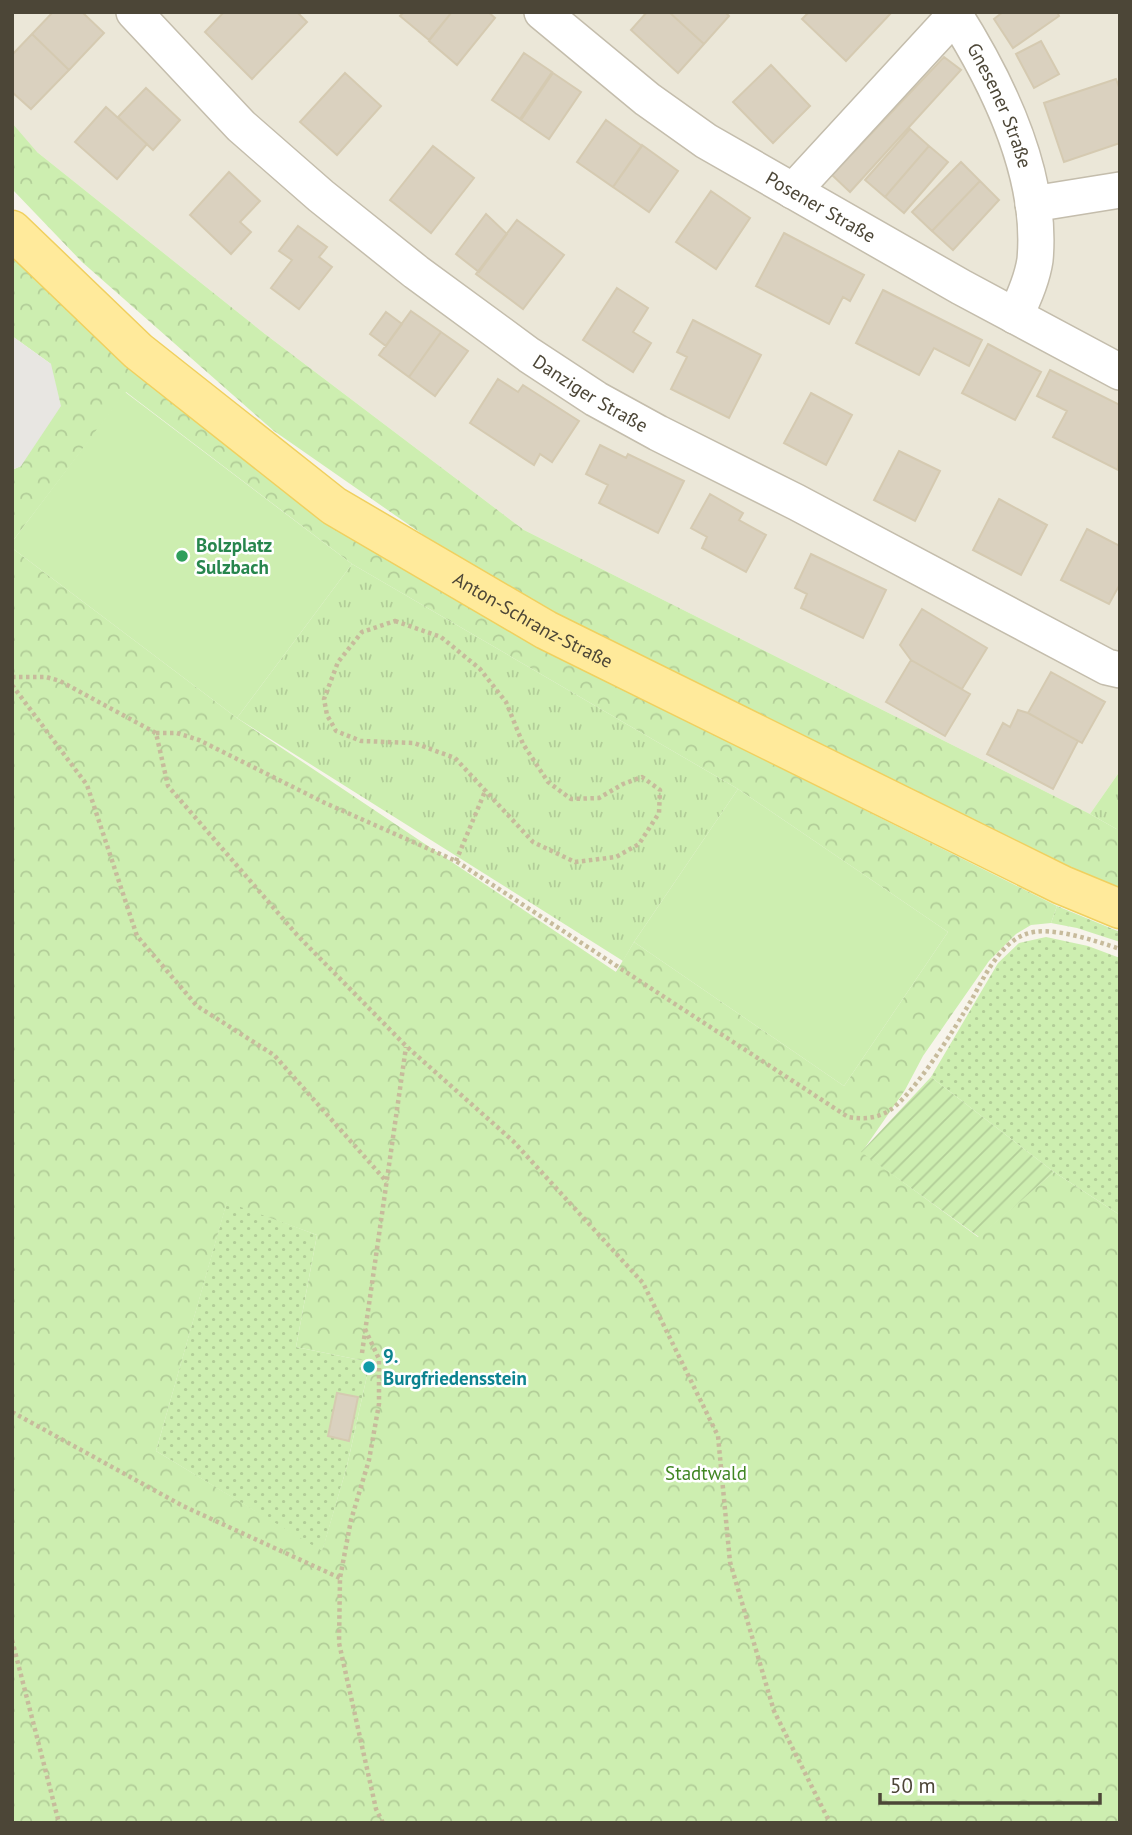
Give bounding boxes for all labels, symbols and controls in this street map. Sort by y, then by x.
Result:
street label: Gnesener Straße [962,38,1037,171]
street label: Posener Straße [762,166,880,248]
street label: Danziger Straße [528,349,652,437]
place label: Bolzplatz Sulzbach [196,533,273,579]
marker: Bolzplatz Sulzbach [174,548,190,564]
street label: Anton-Schranz-Straße [449,566,617,673]
place label: 9. Burgfriedensstein [383,1344,527,1390]
marker: 9. Burgfriedensstein [361,1359,377,1375]
park label: Stadtwald [665,1461,747,1485]
scale bar [880,1762,1100,1806]
text: 50 m [890,1772,936,1799]

